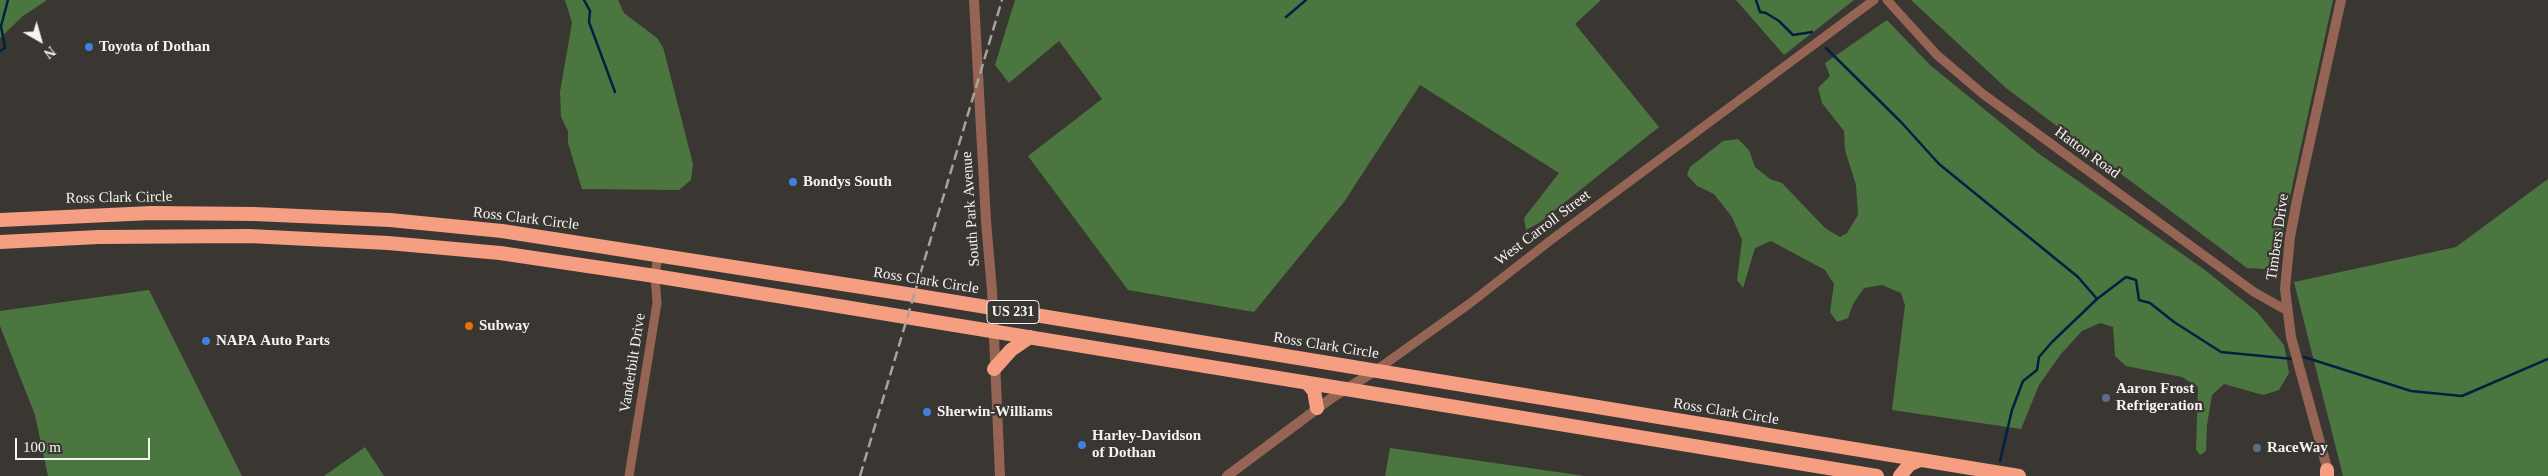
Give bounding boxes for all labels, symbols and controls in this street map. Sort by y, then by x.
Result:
north arrow [15,15,65,65]
place label: Toyota of Dothan [99,38,210,56]
marker: Toyota of Dothan [83,41,95,53]
text: N [41,43,58,61]
street label: Hatton Road [2051,123,2123,183]
street label: South Park Avenue [958,151,984,267]
place label: Bondys South [803,173,892,191]
marker: Bondys South [787,176,799,188]
street label: West Carroll Street [1492,186,1594,270]
street label: Ross Clark Circle [66,188,172,208]
street label: Timbers Drive [2263,192,2293,282]
street label: Ross Clark Circle [472,204,580,234]
street label: Ross Clark Circle [872,264,980,298]
road number: US 231 [987,300,1039,324]
street label: Vanderbilt Drive [616,312,650,414]
place label: Subway [479,317,530,335]
marker: Subway [463,320,475,332]
street label: Ross Clark Circle [1272,329,1380,363]
place label: NAPA Auto Parts [216,332,330,350]
marker: NAPA Auto Parts [200,335,212,347]
place label: Aaron Frost Refrigeration [2116,380,2203,415]
marker: Aaron Frost Refrigeration [2100,392,2112,404]
street label: Ross Clark Circle [1672,395,1780,429]
place label: Sherwin-Williams [937,403,1053,421]
marker: Sherwin-Williams [921,406,933,418]
place label: Harley-Davidson of Dothan [1092,427,1201,462]
scale bar [18,428,152,460]
text: 100 m [23,439,61,455]
marker: Harley-Davidson of Dothan [1076,439,1088,451]
place label: RaceWay [2267,439,2328,457]
marker: RaceWay [2251,442,2263,454]

